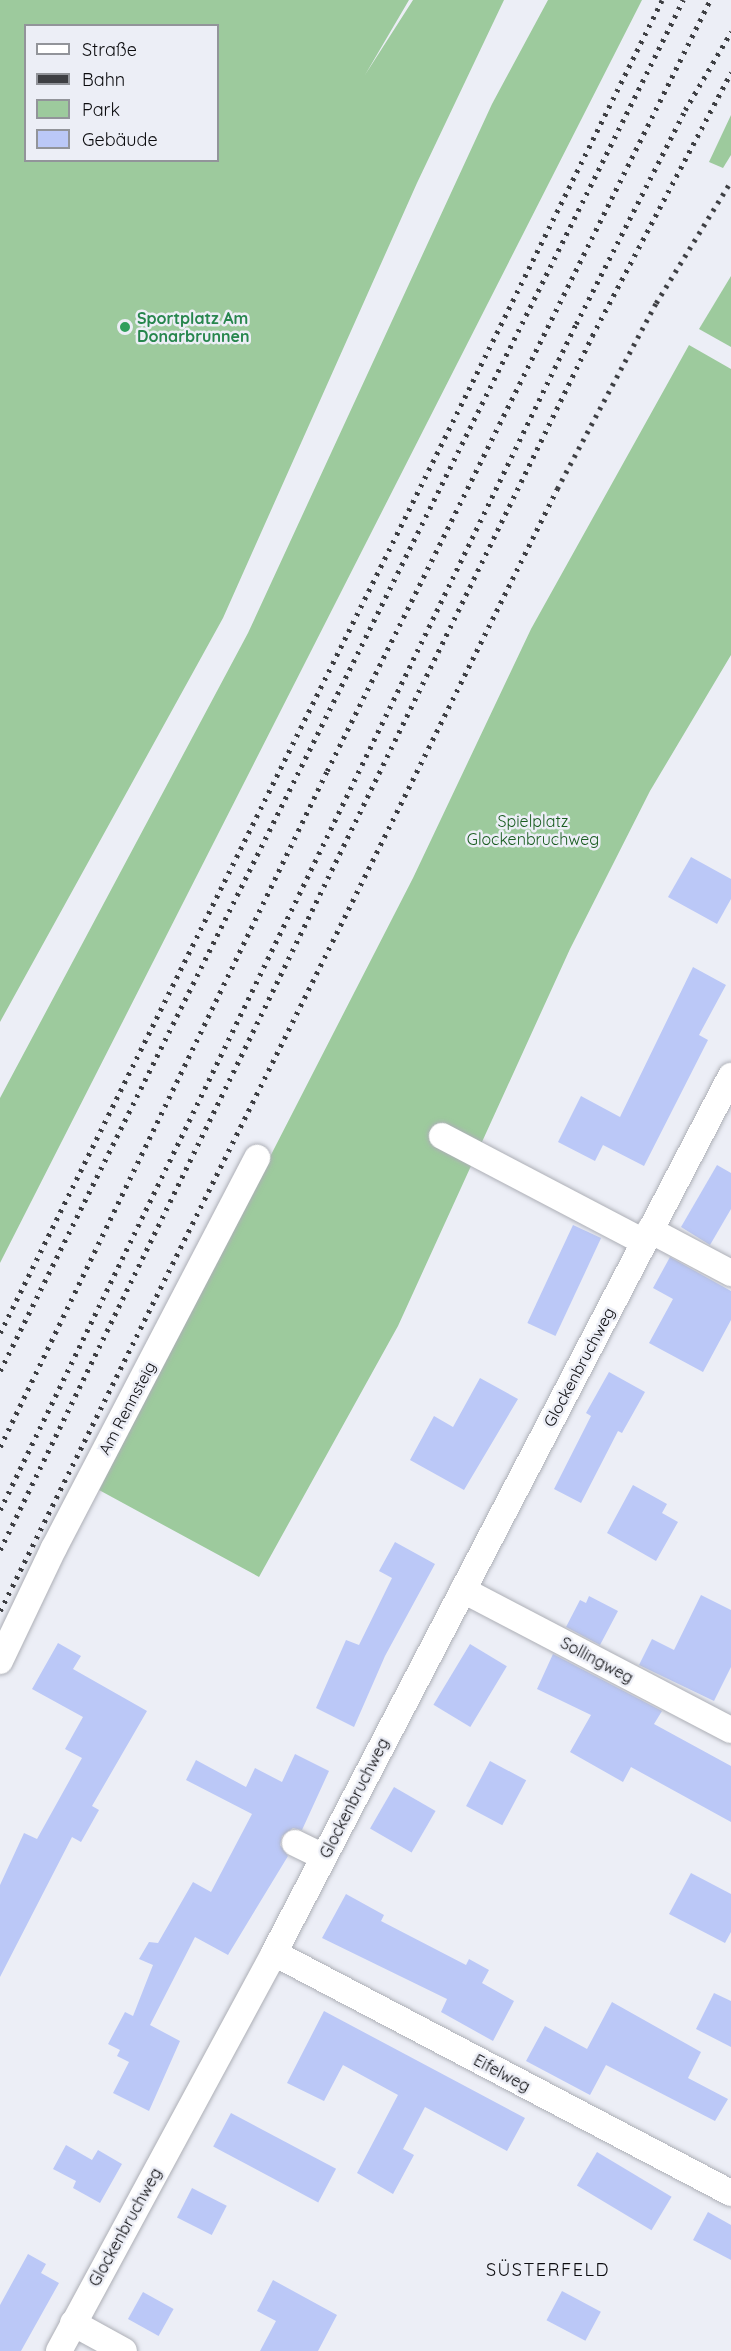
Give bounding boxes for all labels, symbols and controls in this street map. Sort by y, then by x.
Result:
legend [24,24,219,162]
text: Straße [82,38,137,61]
text: Bahn [82,68,125,91]
text: Park [82,98,120,121]
text: Gebäude [82,128,158,151]
place label: Sportplatz Am Donarbrunnen [137,308,250,346]
marker: Sportplatz Am Donarbrunnen [118,320,132,334]
park label: Spielplatz Glockenbruchweg [467,811,599,849]
street label: Glockenbruchweg [539,1304,619,1430]
street label: Am Rennsteig [94,1358,160,1458]
street label: Sollingweg [557,1633,637,1687]
street label: Glockenbruchweg [315,1735,393,1861]
street label: Eifelweg [471,2050,533,2096]
street label: Glockenbruchweg [85,2164,165,2290]
district label: SÜSTERFELD [486,2259,610,2281]

